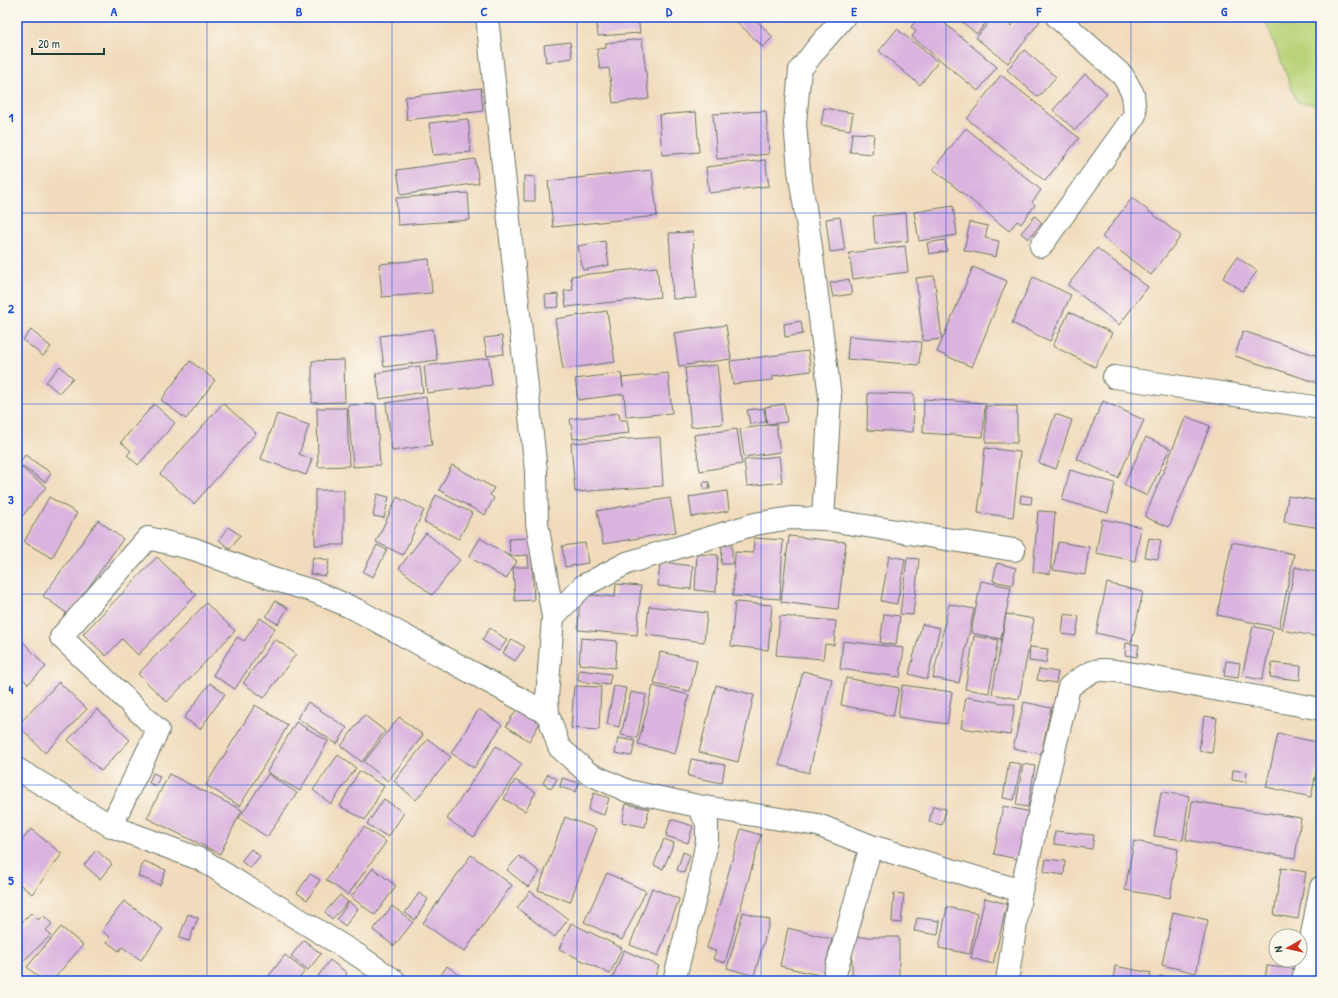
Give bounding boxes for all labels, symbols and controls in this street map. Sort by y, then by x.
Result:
text: A [111,2,118,20]
text: B [296,2,303,20]
text: C [480,2,488,20]
text: D [666,2,673,20]
text: E [851,2,857,20]
text: F [1036,2,1043,20]
text: G [1221,2,1228,20]
scale bar [32,30,104,56]
text: 20 m [38,35,60,52]
text: 1 [9,108,14,126]
text: 2 [8,299,15,317]
text: 3 [8,490,14,508]
text: 4 [9,680,14,698]
text: 5 [8,871,14,889]
north arrow [1268,928,1308,968]
text: N [1271,945,1285,953]

